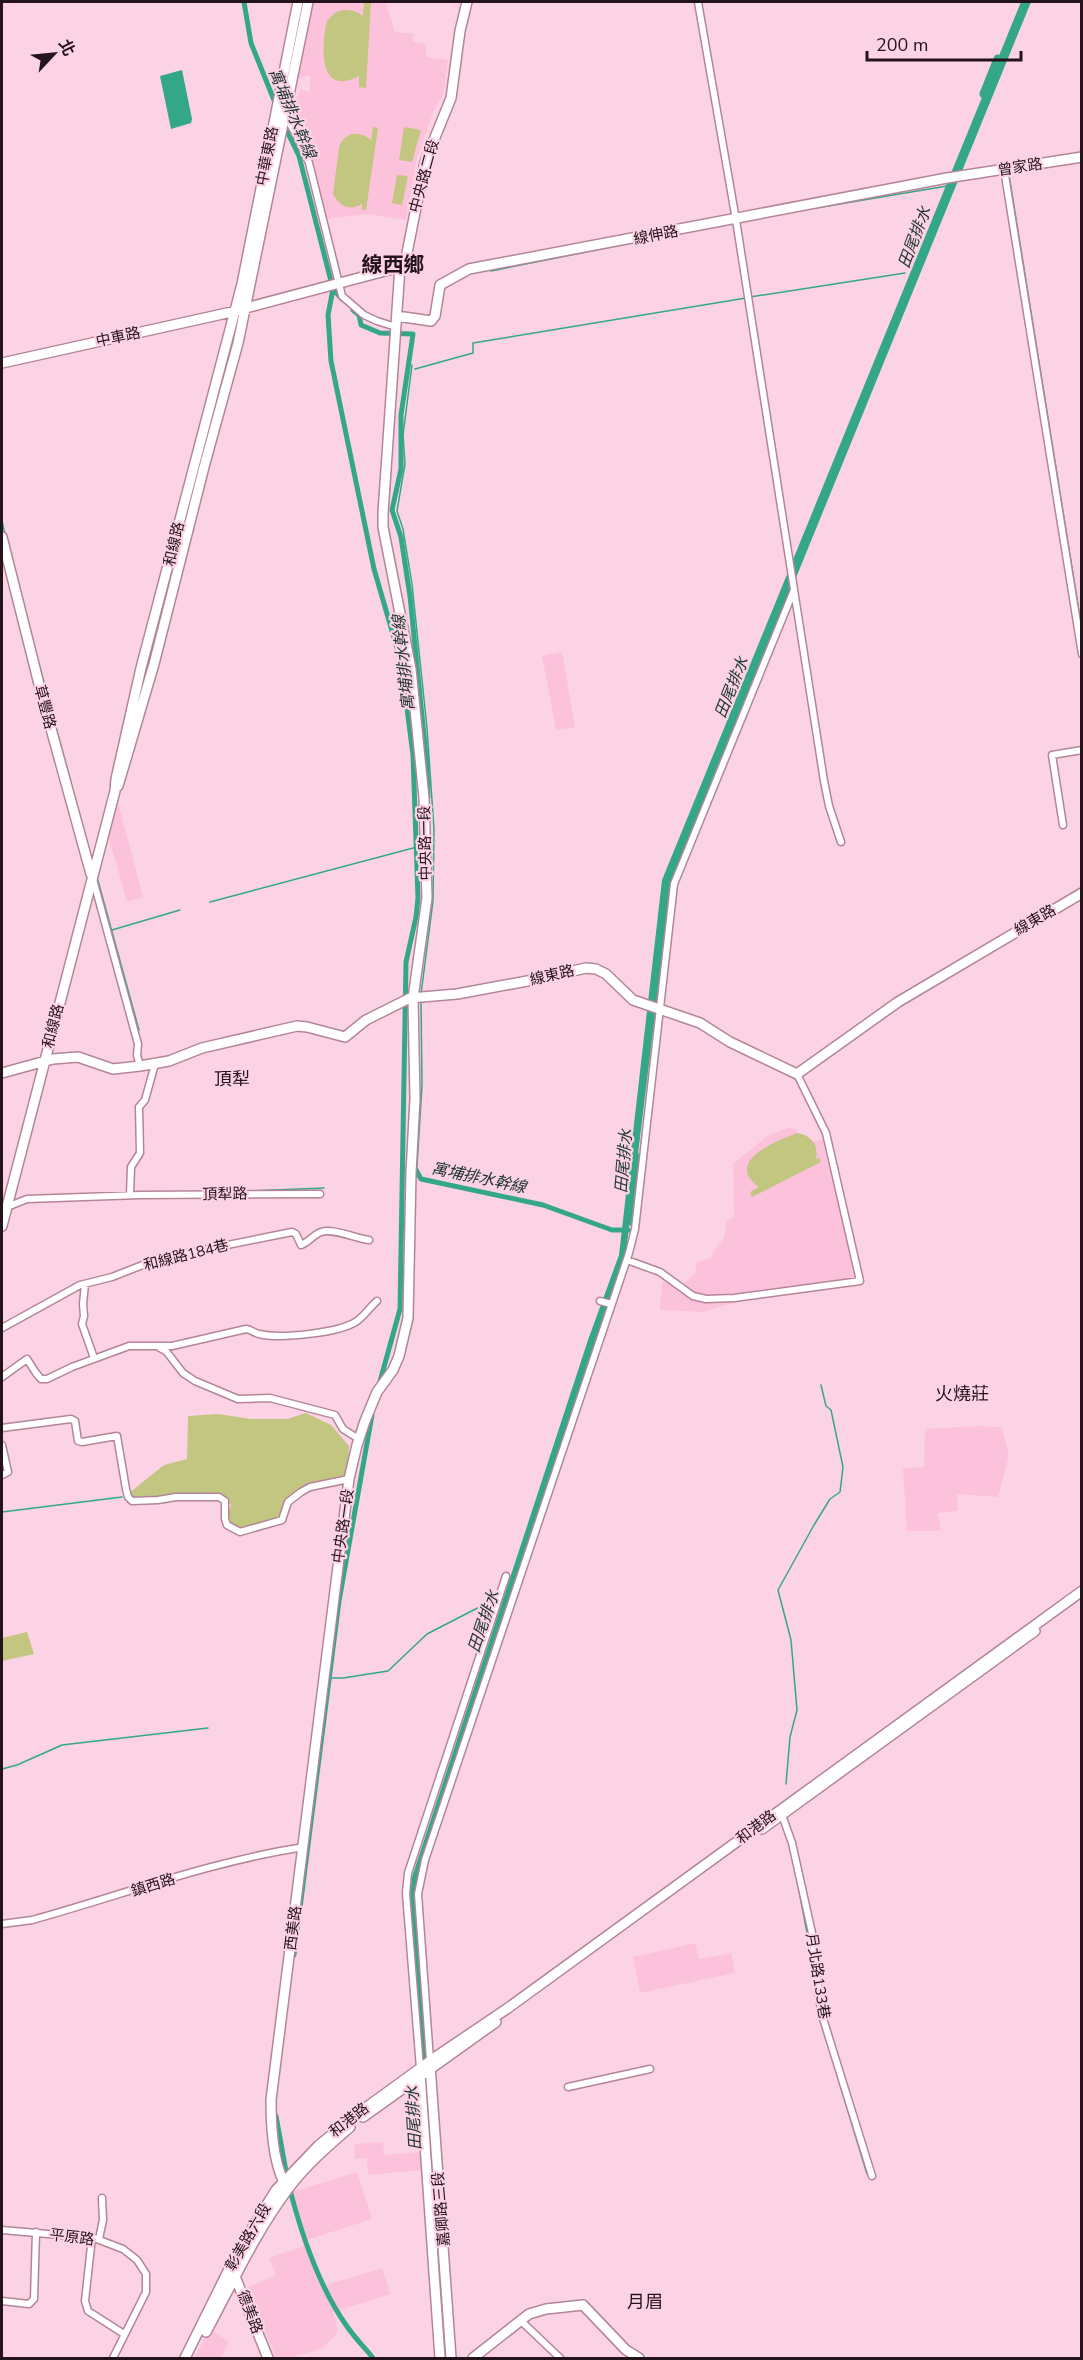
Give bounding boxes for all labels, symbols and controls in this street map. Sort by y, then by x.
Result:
north arrow [24,24,84,84]
scale bar [867,24,1022,62]
text: 200 m [876,33,928,57]
text: 北 [53,36,80,60]
water label: 寓埔排水幹線 [263,65,322,164]
street label: 中華東路 [251,125,283,187]
street label: 中央路二段 [405,137,443,215]
street label: 曾家路 [996,154,1044,180]
water label: 田尾排水 [893,203,937,271]
street label: 線伸路 [632,221,680,249]
district label: 線西鄉 [362,251,425,279]
street label: 中車路 [94,323,142,351]
street label: 和線路 [159,520,189,568]
water label: 寓埔排水幹線 [388,612,420,712]
water label: 田尾排水 [710,653,754,721]
street label: 草豐路 [30,683,60,731]
street label: 中央路一段 [414,805,436,881]
street label: 線東路 [1011,900,1059,940]
street label: 線東路 [528,960,576,990]
street label: 和線路 [38,1002,68,1050]
district label: 頂犁 [214,1067,250,1091]
water label: 田尾排水 [610,1127,638,1194]
water label: 寓埔排水幹線 [430,1157,530,1199]
street label: 頂犁路 [202,1184,248,1204]
street label: 和線路184巷 [141,1235,231,1275]
district label: 火燒莊 [935,1382,989,1406]
street label: 中央路一段 [328,1487,358,1565]
water label: 田尾排水 [463,1587,505,1655]
street label: 和港路 [732,1805,780,1849]
street label: 鎮西路 [129,1869,177,1901]
street label: 西美路 [280,1904,306,1952]
street label: 月北路133巷 [801,1931,835,2021]
water label: 田尾排水 [401,2084,427,2150]
street label: 和港路 [325,2098,373,2142]
street label: 嘉卿路三段 [428,2171,454,2247]
street label: 彰美路六段 [221,2200,275,2274]
street label: 平原路 [48,2224,96,2250]
street label: 德美路 [233,2287,267,2337]
district label: 月眉 [627,2290,663,2314]

